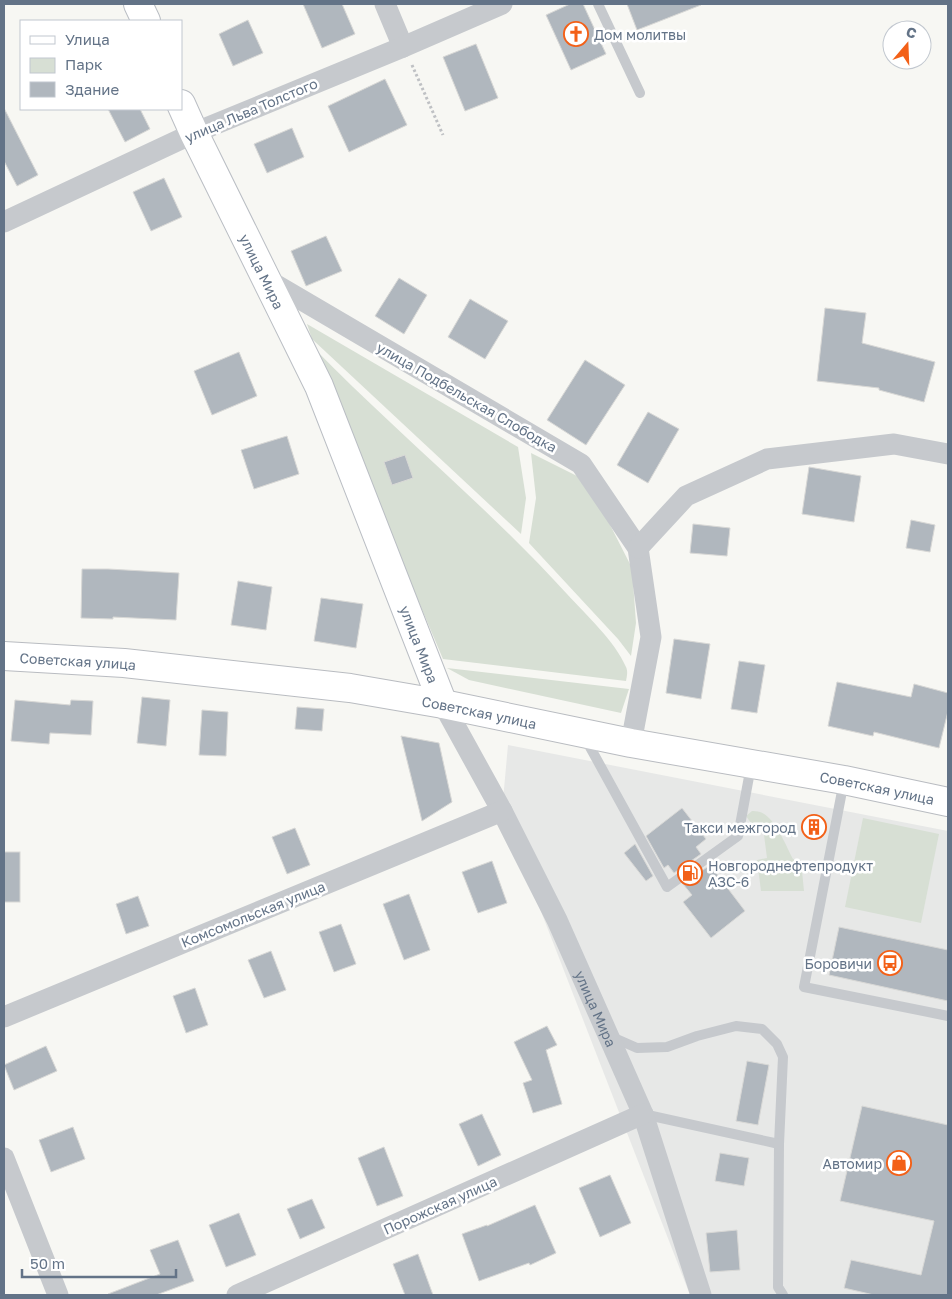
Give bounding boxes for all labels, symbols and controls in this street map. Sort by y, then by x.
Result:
legend [20,20,182,110]
north arrow [882,20,932,70]
church icon: Дом молитвы [563,21,589,47]
text: С [904,23,919,42]
place label: Дом молитвы [594,26,686,43]
text: Улица [65,30,110,48]
text: Парк [65,55,103,73]
street label: улица Льва Толстого [182,74,320,146]
text: Здание [65,80,119,98]
street label: улица Мира [237,231,288,312]
street label: улица Подбельская Слободка [374,338,560,456]
street label: улица Мира [397,603,442,685]
street label: Советская улица [19,648,137,673]
street label: Советская улица [421,692,538,732]
street label: Советская улица [818,767,936,807]
building icon: Такси межгород [801,814,827,840]
place label: Такси межгород [684,819,797,836]
place label: Новгороднефтепродукт АЗС-6 [708,857,873,890]
fuel station icon: Новгороднефтепродукт АЗС-6 [677,860,703,886]
street label: Комсомольская улица [178,877,328,951]
bus stop icon: Боровичи [877,950,903,976]
place label: Боровичи [805,955,872,972]
street label: улица Мира [572,968,621,1049]
shop icon: Автомир [886,1150,912,1176]
place label: Автомир [823,1155,882,1172]
street label: Порожская улица [381,1172,499,1238]
scale bar [22,1246,176,1278]
text: 50 m [30,1254,65,1272]

